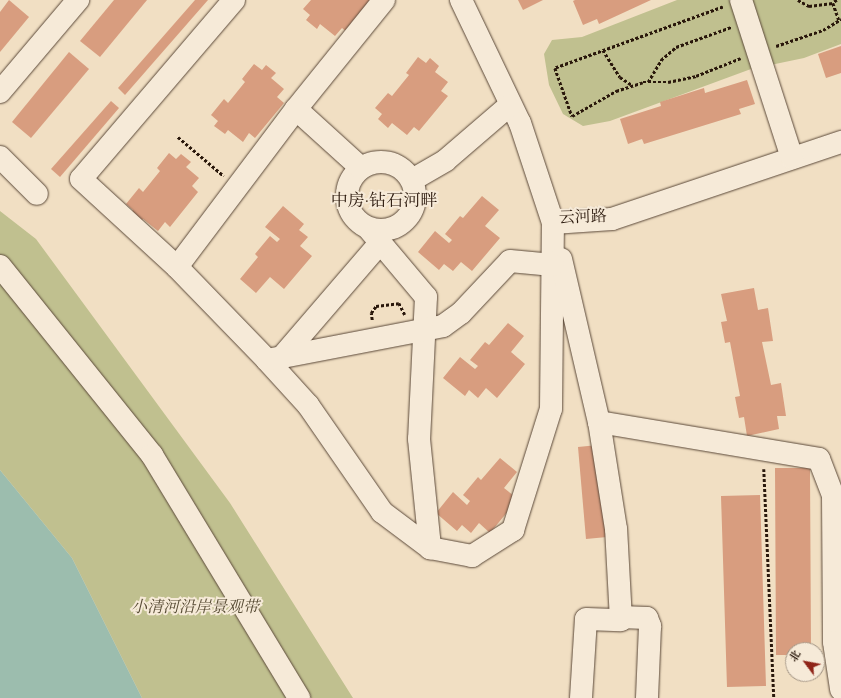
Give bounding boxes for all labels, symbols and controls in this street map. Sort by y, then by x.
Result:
district label: 中房·钻石河畔 [331,193,437,213]
street label: 云河路 [559,209,607,229]
park label: 小清河沿岸景观带 [131,599,259,619]
north arrow [785,642,825,682]
text: 北 [786,647,805,665]

